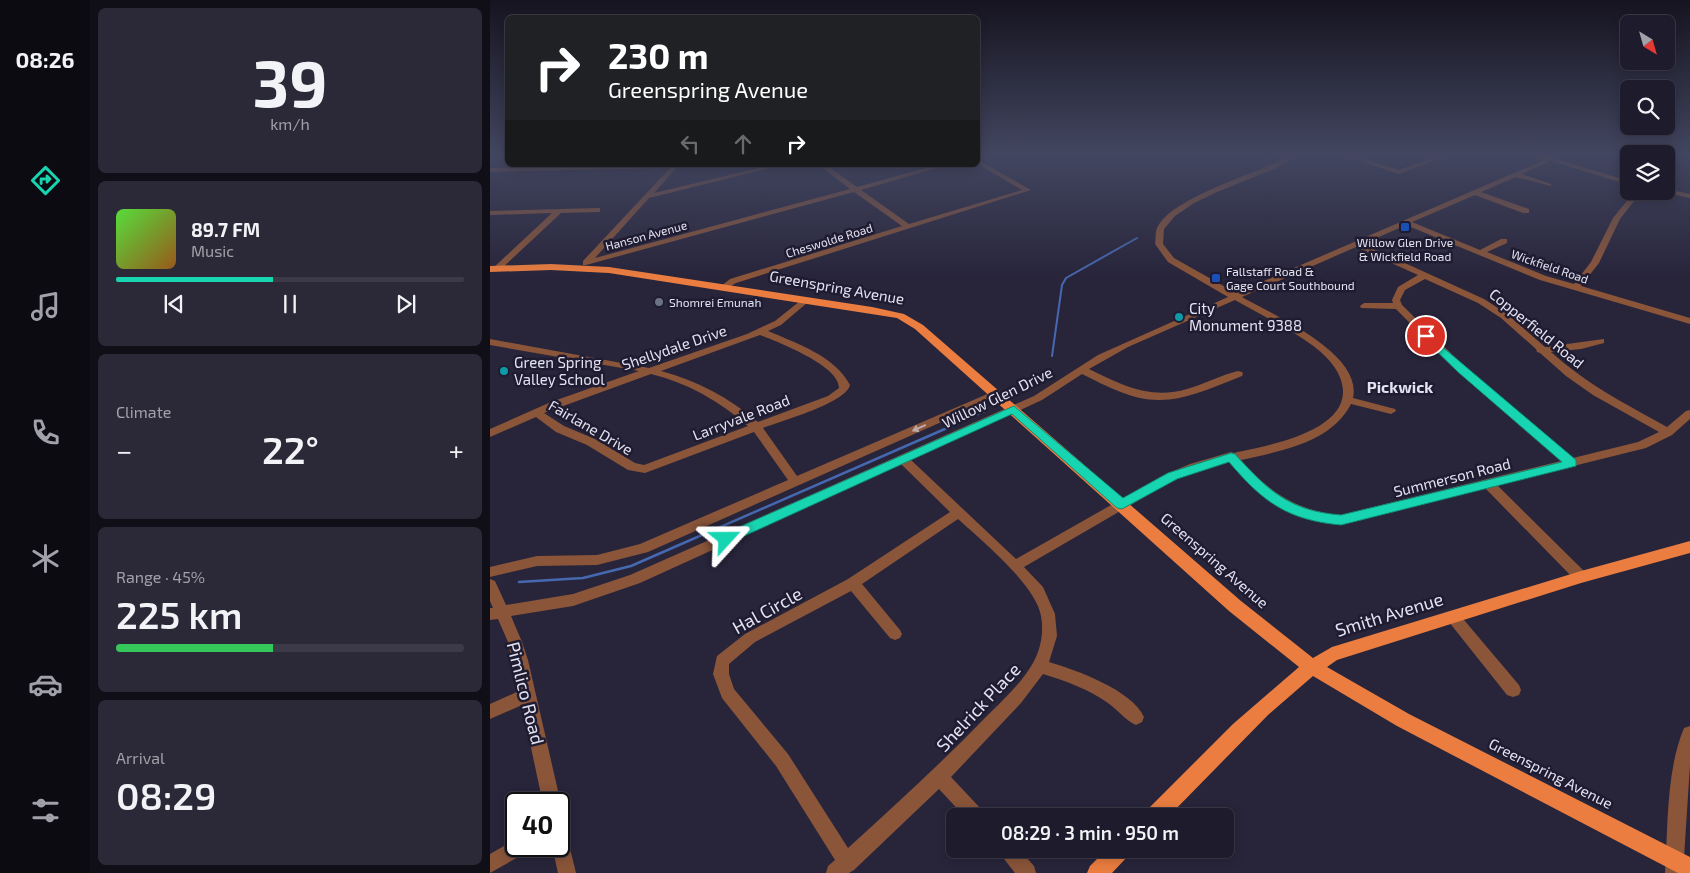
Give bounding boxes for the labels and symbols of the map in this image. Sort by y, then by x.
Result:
north arrow [1620,15,1675,70]
street label: Hanson Avenue [604,217,688,253]
street label: Cheswolde Road [784,220,874,260]
marker: Willow Glen Drive & Wickfield Road [1399,221,1411,233]
place label: Willow Glen Drive & Wickfield Road [1357,235,1453,263]
street label: Wickfield Road [1510,246,1590,286]
place label: Fallstaff Road & Gage Court Southbound [1226,264,1355,292]
street label: Greenspring Avenue [768,266,906,308]
marker: Fallstaff Road & Gage Court Southbound [1210,272,1222,284]
street label: Copperfield Road [1486,284,1588,372]
place label: Shomrei Emunah [669,295,761,309]
marker: Shomrei Emunah [653,296,665,308]
place label: City Monument 9388 [1189,299,1302,334]
marker: City Monument 9388 [1173,311,1185,323]
pin [1405,315,1447,357]
street label: Shellydale Drive [619,321,729,373]
place label: Green Spring Valley School [514,353,605,388]
street label: Willow Glen Drive [939,363,1055,431]
marker: Green Spring Valley School [498,365,510,377]
district label: Pickwick [1367,377,1433,396]
street label: Larryvale Road [690,390,792,444]
street label: Fairlane Drive [546,396,636,458]
one-way arrow [912,424,926,432]
street label: Summerson Road [1392,454,1512,500]
street label: Greenspring Avenue [1158,508,1272,612]
position arrow [699,512,751,564]
street label: Hal Circle [728,582,806,638]
street label: Smith Avenue [1332,587,1446,641]
street label: Pimlico Road [503,639,549,747]
street label: Shelrick Place [931,658,1025,756]
street label: Greenspring Avenue [1486,734,1616,812]
speed limit sign: 40 [505,792,570,857]

